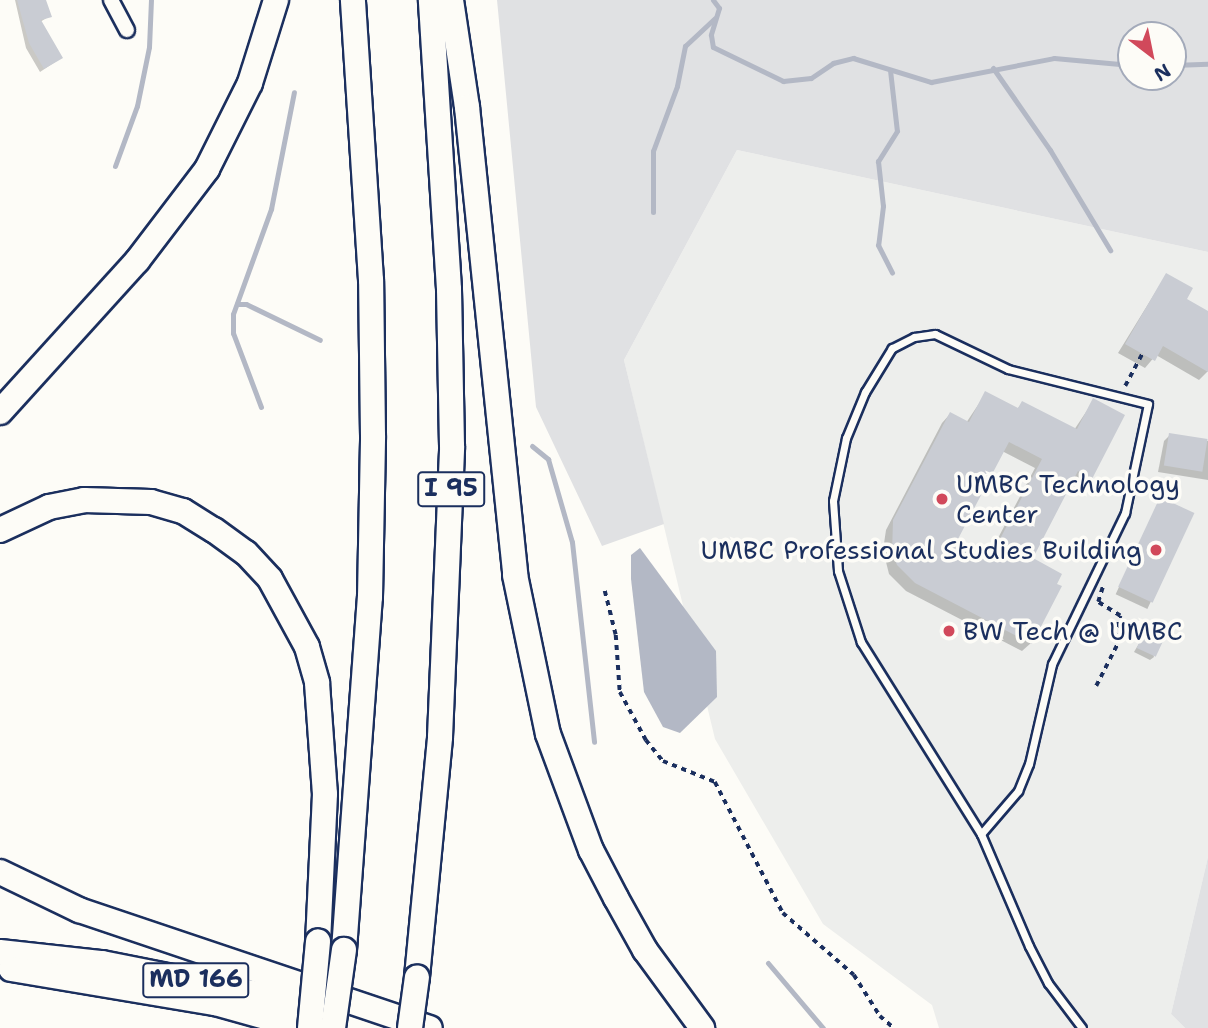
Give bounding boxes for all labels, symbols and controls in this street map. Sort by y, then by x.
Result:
north arrow [1117,21,1187,91]
text: N [1149,58,1175,87]
road number: I 95 [416,468,486,510]
place label: UMBC Technology Center [956,468,1180,530]
marker: UMBC Technology Center [934,491,950,507]
place label: UMBC Professional Studies Building [701,534,1142,566]
marker: UMBC Professional Studies Building [1148,542,1164,558]
place label: BW Tech @ UMBC [963,615,1183,647]
marker: BW Tech @ UMBC [941,623,957,639]
road number: MD 166 [142,960,250,1000]

